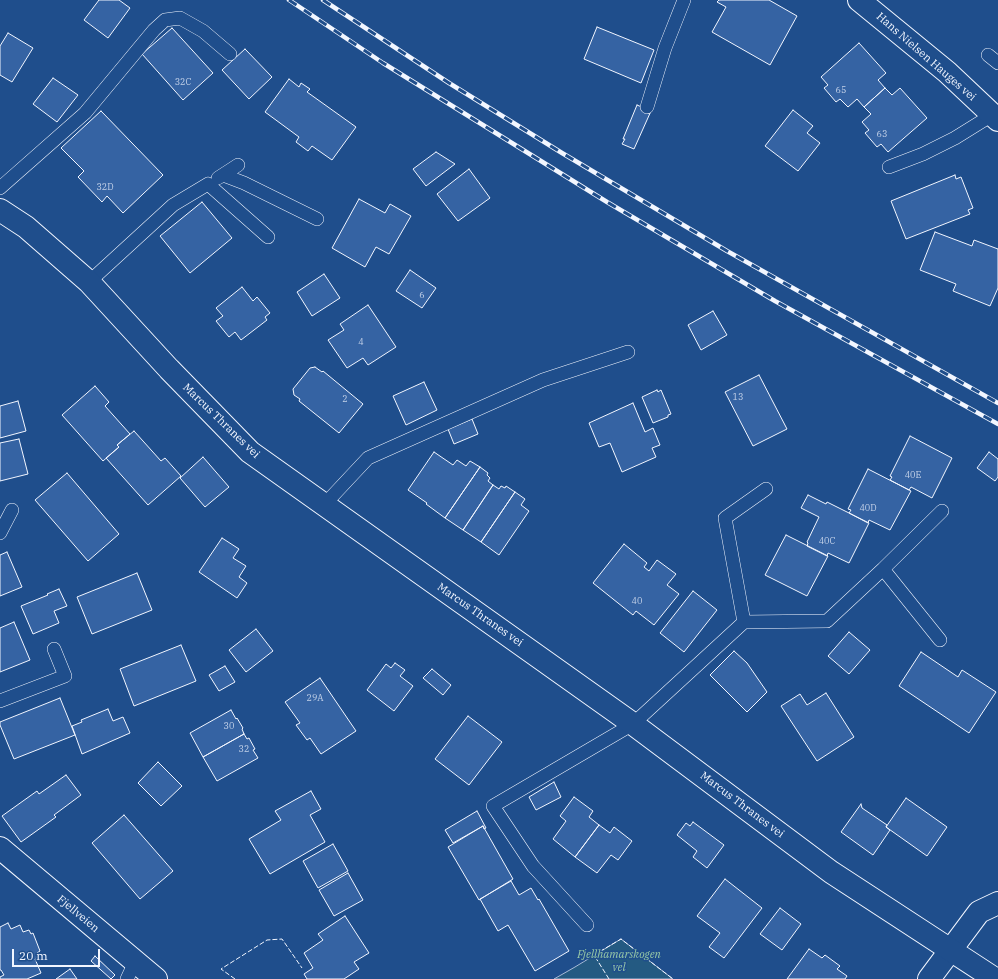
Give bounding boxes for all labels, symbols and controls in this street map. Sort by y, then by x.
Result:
street label: Hans Nielsen Hauges vei [873,10,979,104]
house number: 32C [175,77,191,87]
house number: 65 [836,85,846,95]
house number: 63 [877,129,887,139]
house number: 32D [96,182,114,192]
house number: 6 [419,290,425,300]
house number: 4 [358,337,364,347]
street label: Marcus Thranes vei [180,381,262,461]
house number: 13 [733,392,743,402]
house number: 2 [342,394,348,404]
house number: 40E [905,470,921,480]
house number: 40D [859,503,877,513]
house number: 40C [819,536,835,546]
street label: Marcus Thranes vei [435,580,525,650]
house number: 40 [632,596,642,606]
house number: 29A [307,693,323,703]
house number: 30 [224,721,234,731]
house number: 32 [239,744,249,754]
street label: Marcus Thranes vei [697,769,787,841]
street label: Fjellveien [54,893,102,935]
scale bar [14,941,102,967]
text: 20 m [19,948,48,963]
park label: Fjellhamarskogen vel [577,948,661,974]

